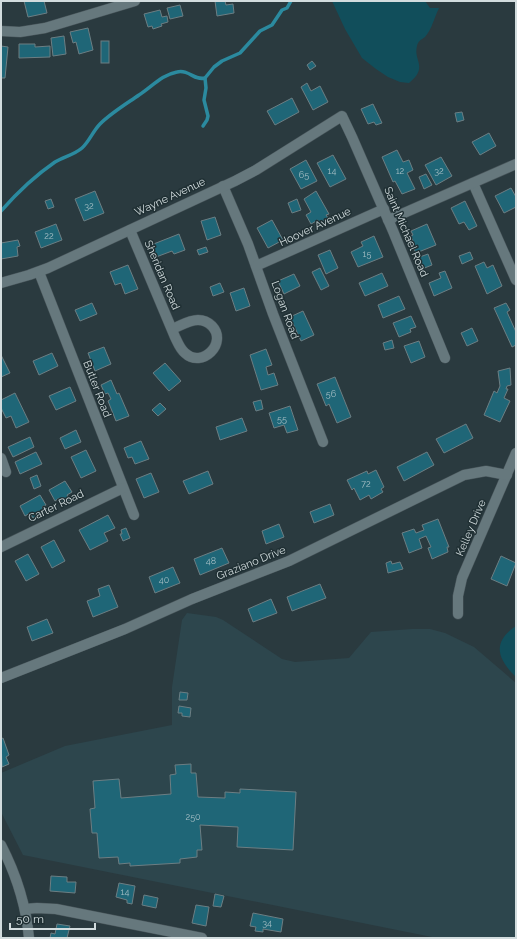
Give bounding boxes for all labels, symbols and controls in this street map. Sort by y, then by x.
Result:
house number: 14 [328,166,336,176]
house number: 12 [396,166,405,176]
house number: 32 [434,166,444,176]
house number: 65 [299,170,309,180]
street label: Wayne Avenue [133,175,208,219]
street label: Saint Michael Road [381,185,431,279]
house number: 32 [84,201,94,211]
street label: Hoover Avenue [277,204,353,249]
house number: 22 [44,231,54,241]
street label: Sheridan Road [142,238,183,312]
house number: 15 [363,249,371,259]
street label: Logan Road [268,279,302,341]
street label: Butler Road [80,359,114,419]
house number: 56 [326,389,337,399]
house number: 55 [277,414,287,424]
house number: 72 [361,479,371,489]
street label: Carter Road [26,487,86,525]
street label: Kelley Drive [453,497,489,558]
street label: Graziano Drive [214,543,288,583]
house number: 48 [206,556,216,566]
house number: 40 [159,575,170,585]
house number: 250 [185,812,201,822]
house number: 14 [121,887,129,897]
scale bar [10,905,95,931]
text: 50 m [16,912,44,926]
house number: 34 [262,918,272,928]

